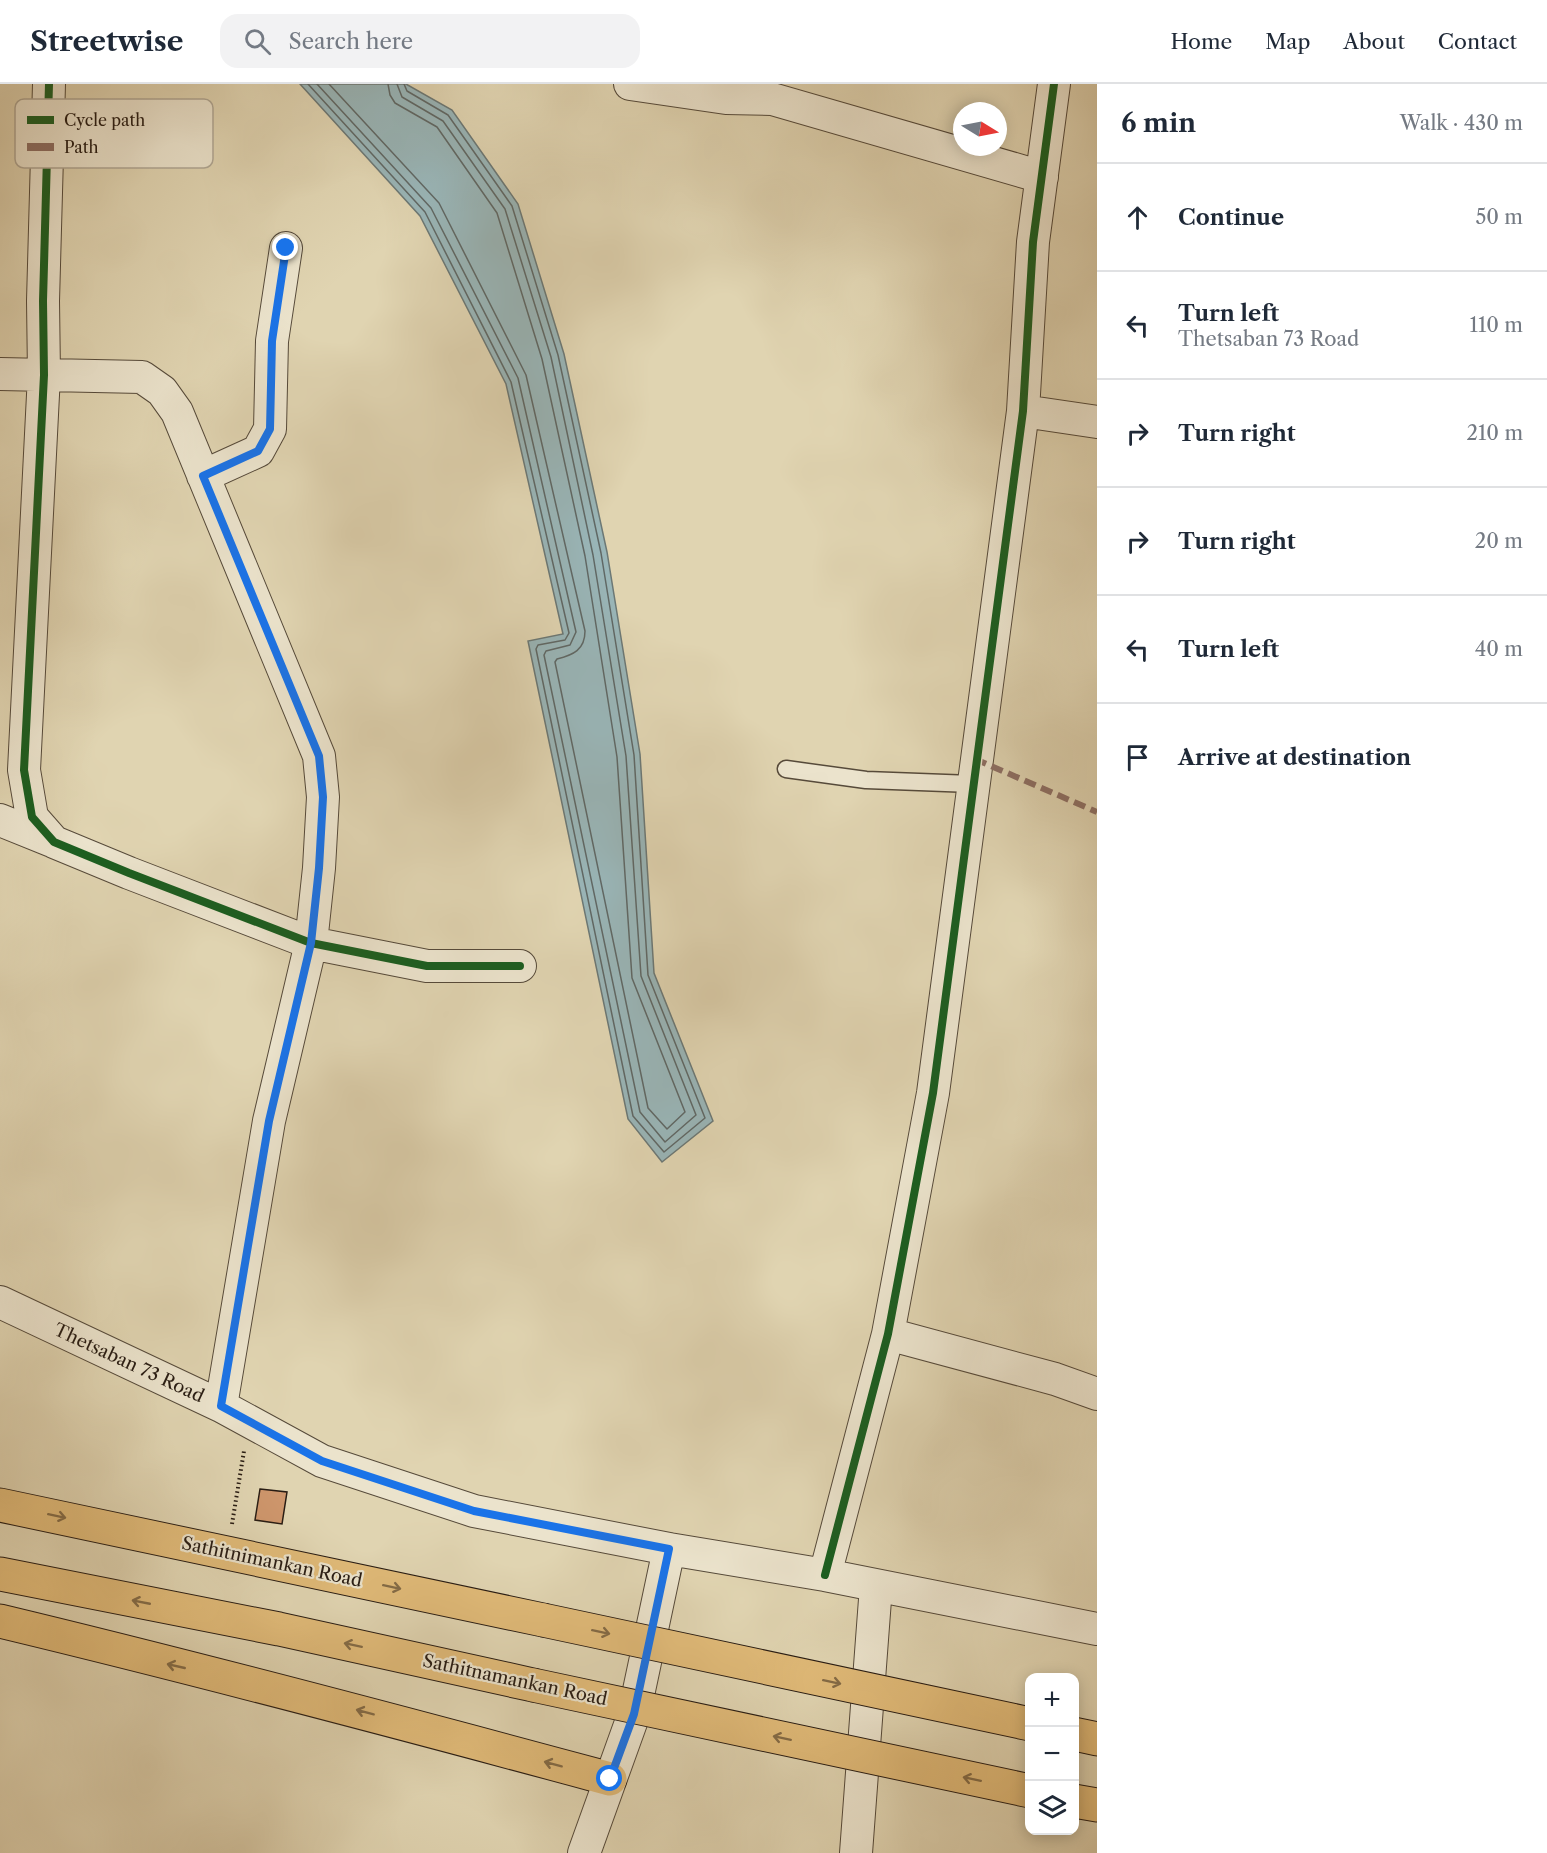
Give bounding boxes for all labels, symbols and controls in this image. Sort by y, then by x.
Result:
search box [220,14,640,68]
text: Streetwise [30,24,184,58]
icon: search [241,25,274,58]
text: Search here [289,28,413,55]
text: Home [1171,29,1232,54]
text: Map [1265,29,1310,54]
text: About [1343,29,1405,54]
text: Contact [1438,29,1517,54]
legend [15,99,213,168]
north arrow [953,102,1007,156]
text: 6 min [1121,107,1196,139]
text: Cycle path [64,110,145,130]
text: Walk · 430 m [1400,111,1523,135]
text: Path [64,137,98,157]
icon: ahead [1121,201,1154,234]
text: Continue [1178,204,1284,231]
text: 50 m [1476,205,1523,229]
route end [272,234,298,260]
text: Turn left [1178,300,1279,327]
icon: left [1121,309,1154,342]
text: 110 m [1470,313,1523,337]
text: Thetsaban 73 Road [1178,327,1359,351]
icon: right [1121,417,1154,450]
text: Turn right [1178,420,1296,447]
text: 210 m [1466,421,1523,445]
icon: right [1121,525,1154,558]
text: Turn right [1178,528,1296,555]
text: 20 m [1475,529,1523,553]
icon: left [1121,633,1154,666]
text: Turn left [1178,636,1279,663]
text: 40 m [1475,637,1523,661]
icon: arrive [1121,741,1154,774]
text: Arrive at destination [1178,744,1411,771]
street label: Thetsaban 73 Road [50,1319,208,1407]
one-way arrow [47,1511,67,1522]
street label: Sathitnimankan Road [180,1532,364,1592]
one-way arrow [382,1582,401,1594]
one-way arrow [132,1596,152,1607]
one-way arrow [591,1627,610,1639]
one-way arrow [344,1639,363,1650]
street label: Sathitnamankan Road [421,1650,609,1710]
one-way arrow [167,1659,186,1671]
map controls [1025,1673,1079,1835]
button: + [1025,1673,1079,1727]
one-way arrow [822,1677,842,1688]
one-way arrow [356,1706,375,1718]
button: − [1025,1727,1079,1781]
one-way arrow [772,1732,792,1743]
one-way arrow [544,1757,563,1769]
route start [596,1765,622,1791]
one-way arrow [963,1772,982,1784]
button: layers [1025,1781,1079,1835]

